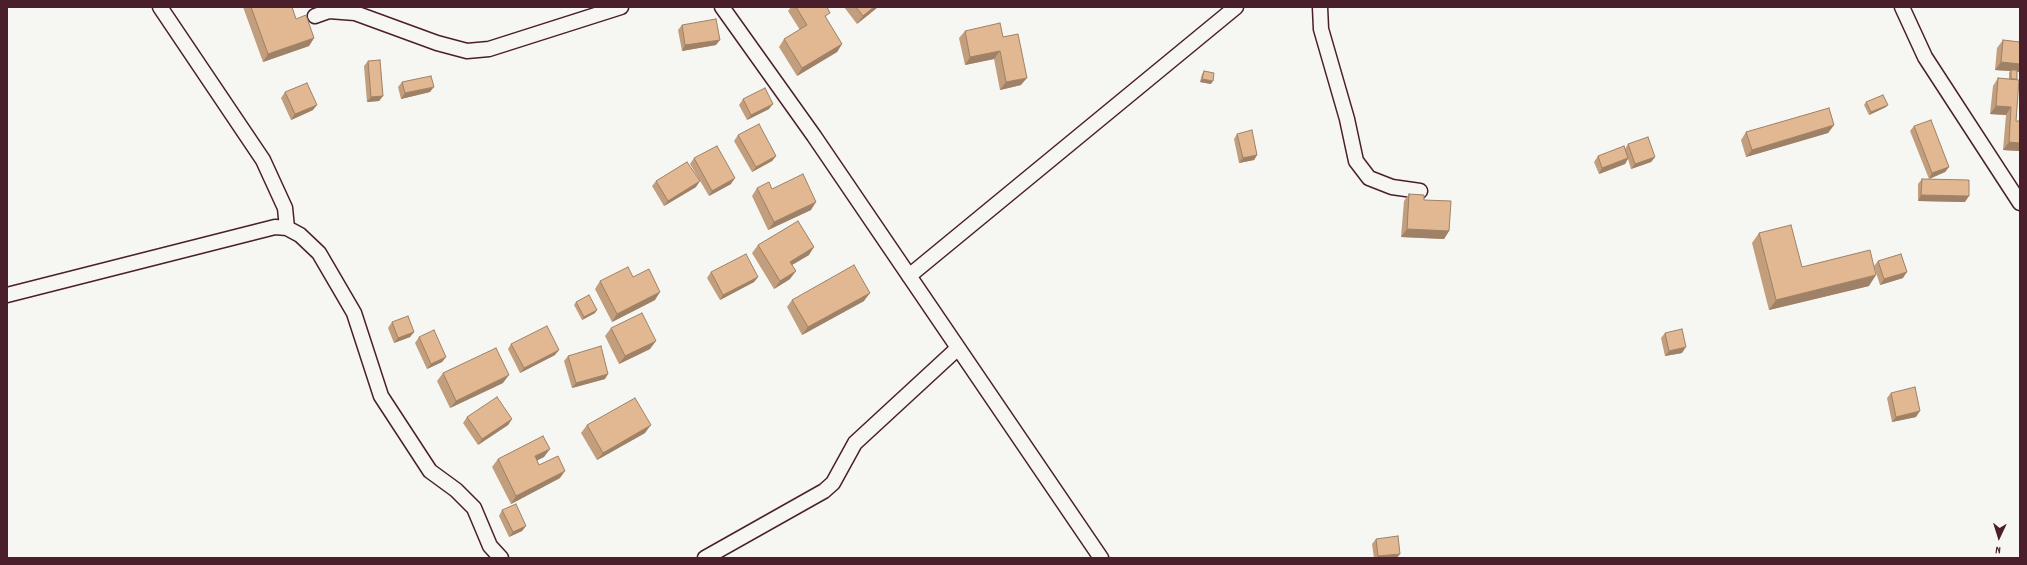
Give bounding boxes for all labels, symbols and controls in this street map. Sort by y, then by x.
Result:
north arrow [1979,517,2019,557]
text: N [1995,541,2001,557]

